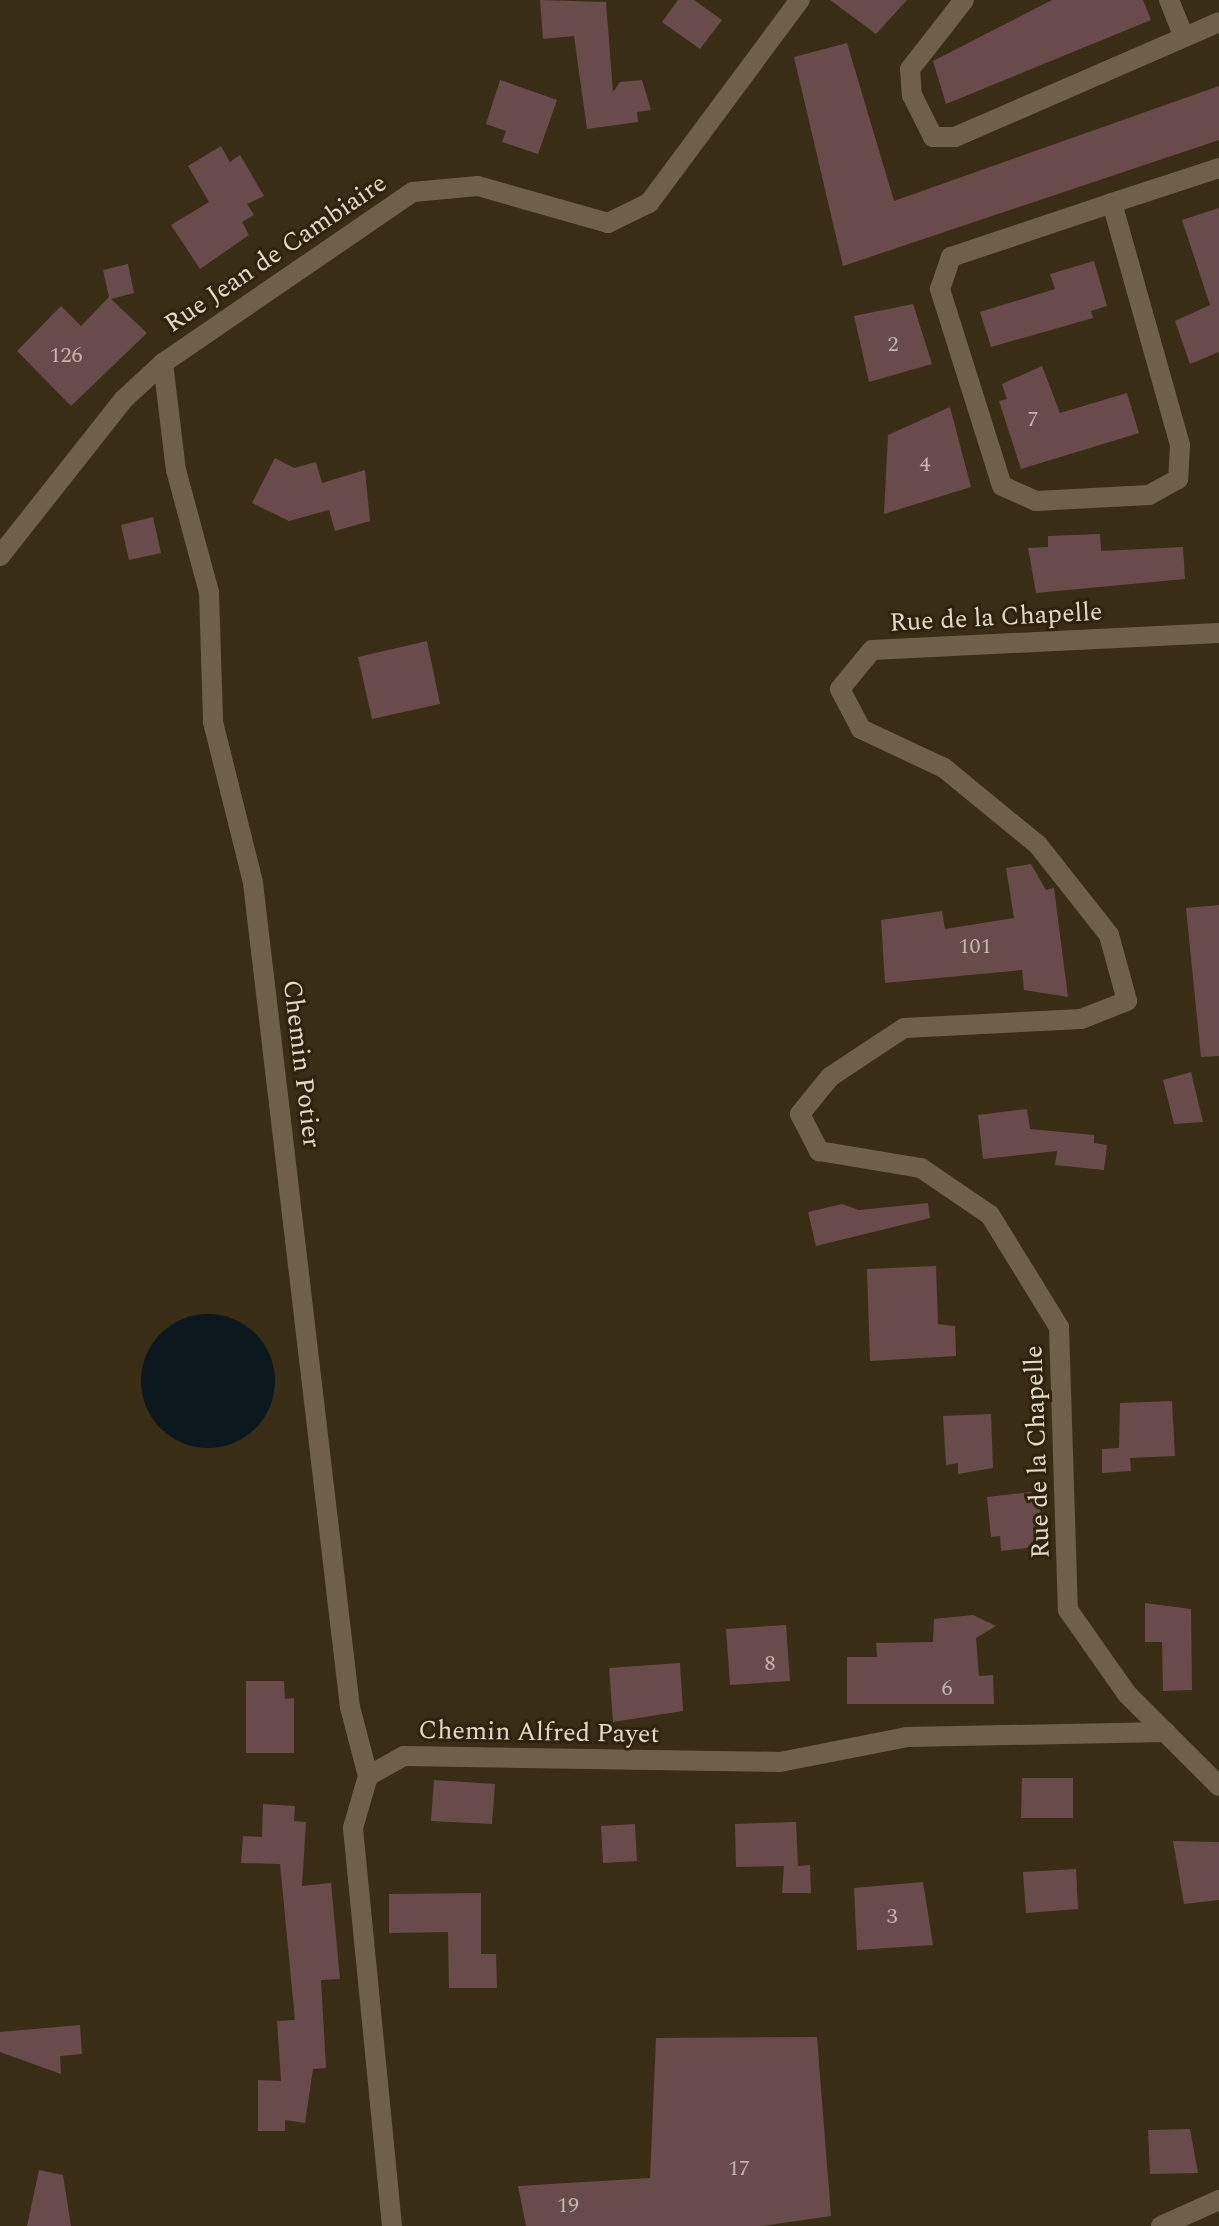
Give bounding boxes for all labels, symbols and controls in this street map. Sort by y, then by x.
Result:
street label: Rue Jean de Cambiaire [159,168,393,340]
house number: 2 [888,332,898,358]
house number: 126 [50,343,82,369]
house number: 7 [1028,407,1038,433]
house number: 4 [920,452,930,478]
street label: Rue de la Chapelle [889,597,1103,639]
house number: 101 [959,934,991,960]
street label: Chemin Potier [275,978,327,1150]
street label: Rue de la Chapelle [1019,1345,1057,1559]
house number: 8 [765,1651,775,1677]
house number: 6 [942,1676,952,1702]
street label: Chemin Alfred Payet [418,1715,660,1751]
house number: 3 [887,1904,897,1930]
house number: 17 [728,2156,750,2182]
house number: 19 [557,2193,579,2219]

